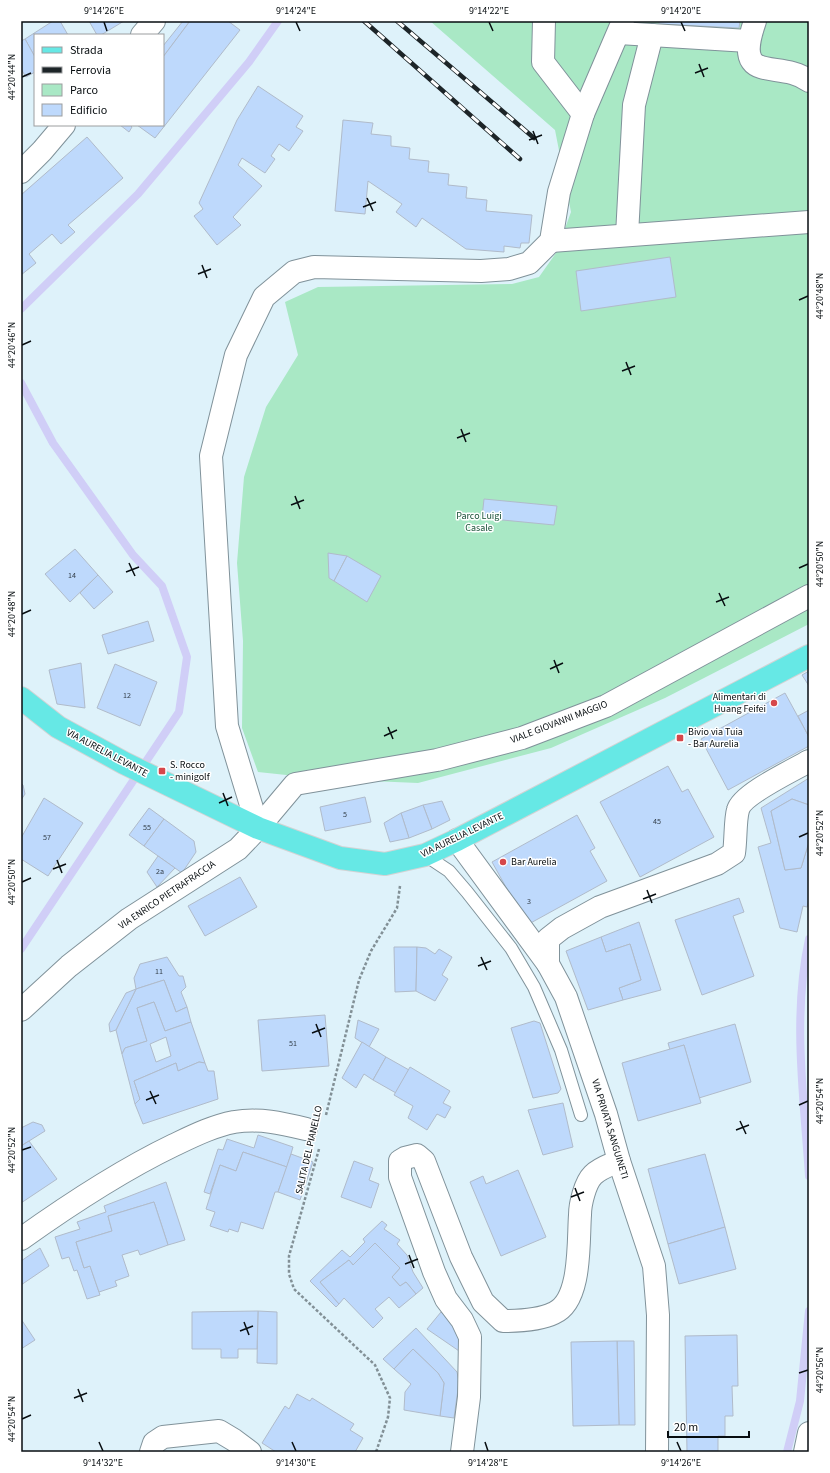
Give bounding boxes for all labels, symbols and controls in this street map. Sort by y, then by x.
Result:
text: 9°14'26"E [84,4,124,18]
text: 9°14'24"E [276,4,316,18]
text: 9°14'22"E [469,4,509,18]
text: 9°14'20"E [661,4,701,18]
legend [34,34,164,126]
text: Strada [70,42,103,59]
text: 44°20'44"N [5,54,19,100]
text: Ferrovia [70,62,111,79]
text: Parco [70,82,98,99]
text: Edificio [70,102,107,119]
text: 44°20'48"N [813,273,827,319]
text: 44°20'46"N [5,322,19,368]
park label: Parco Luigi Casale [456,509,502,535]
text: 44°20'50"N [813,541,827,587]
house number: 14 [68,570,76,581]
text: 44°20'48"N [5,591,19,637]
house number: 12 [123,690,131,701]
place label: Alimentari di Huang Feifei [713,690,766,716]
street label: VIALE GIOVANNI MAGGIO [508,697,610,747]
marker: Alimentari di Huang Feifei [769,698,779,708]
place label: Bivio via Tuia - Bar Aurelia [688,725,743,751]
street label: VIA AURELIA LEVANTE [64,726,150,780]
marker: Bivio via Tuia - Bar Aurelia [675,733,685,743]
place label: S. Rocco - minigolf [170,758,211,784]
marker: S. Rocco - minigolf [157,766,167,776]
house number: 5 [343,809,347,820]
street label: VIA AURELIA LEVANTE [418,809,506,861]
text: 44°20'52"N [813,810,827,856]
house number: 45 [653,816,661,827]
house number: 55 [143,822,151,833]
house number: 57 [43,832,51,843]
place label: Bar Aurelia [511,855,557,869]
street label: VIA ENRICO PIETRAFRACCIA [116,857,219,933]
marker: Bar Aurelia [498,857,508,867]
text: 44°20'50"N [5,859,19,905]
house number: 2a [156,866,164,877]
house number: 3 [527,896,531,907]
house number: 11 [155,966,163,977]
house number: 51 [289,1038,297,1049]
street label: VIA PRIVATA SANGUINETI [588,1077,632,1181]
text: 44°20'54"N [813,1078,827,1124]
street label: SALITA DEL PIANELLO [292,1104,326,1196]
text: 44°20'52"N [5,1127,19,1173]
text: 44°20'56"N [813,1347,827,1393]
text: 44°20'54"N [5,1396,19,1442]
scale bar [668,1413,749,1439]
text: 20 m [674,1419,698,1436]
text: 9°14'32"E [83,1456,123,1470]
text: 9°14'30"E [276,1456,316,1470]
text: 9°14'28"E [468,1456,508,1470]
text: 9°14'26"E [661,1456,701,1470]

